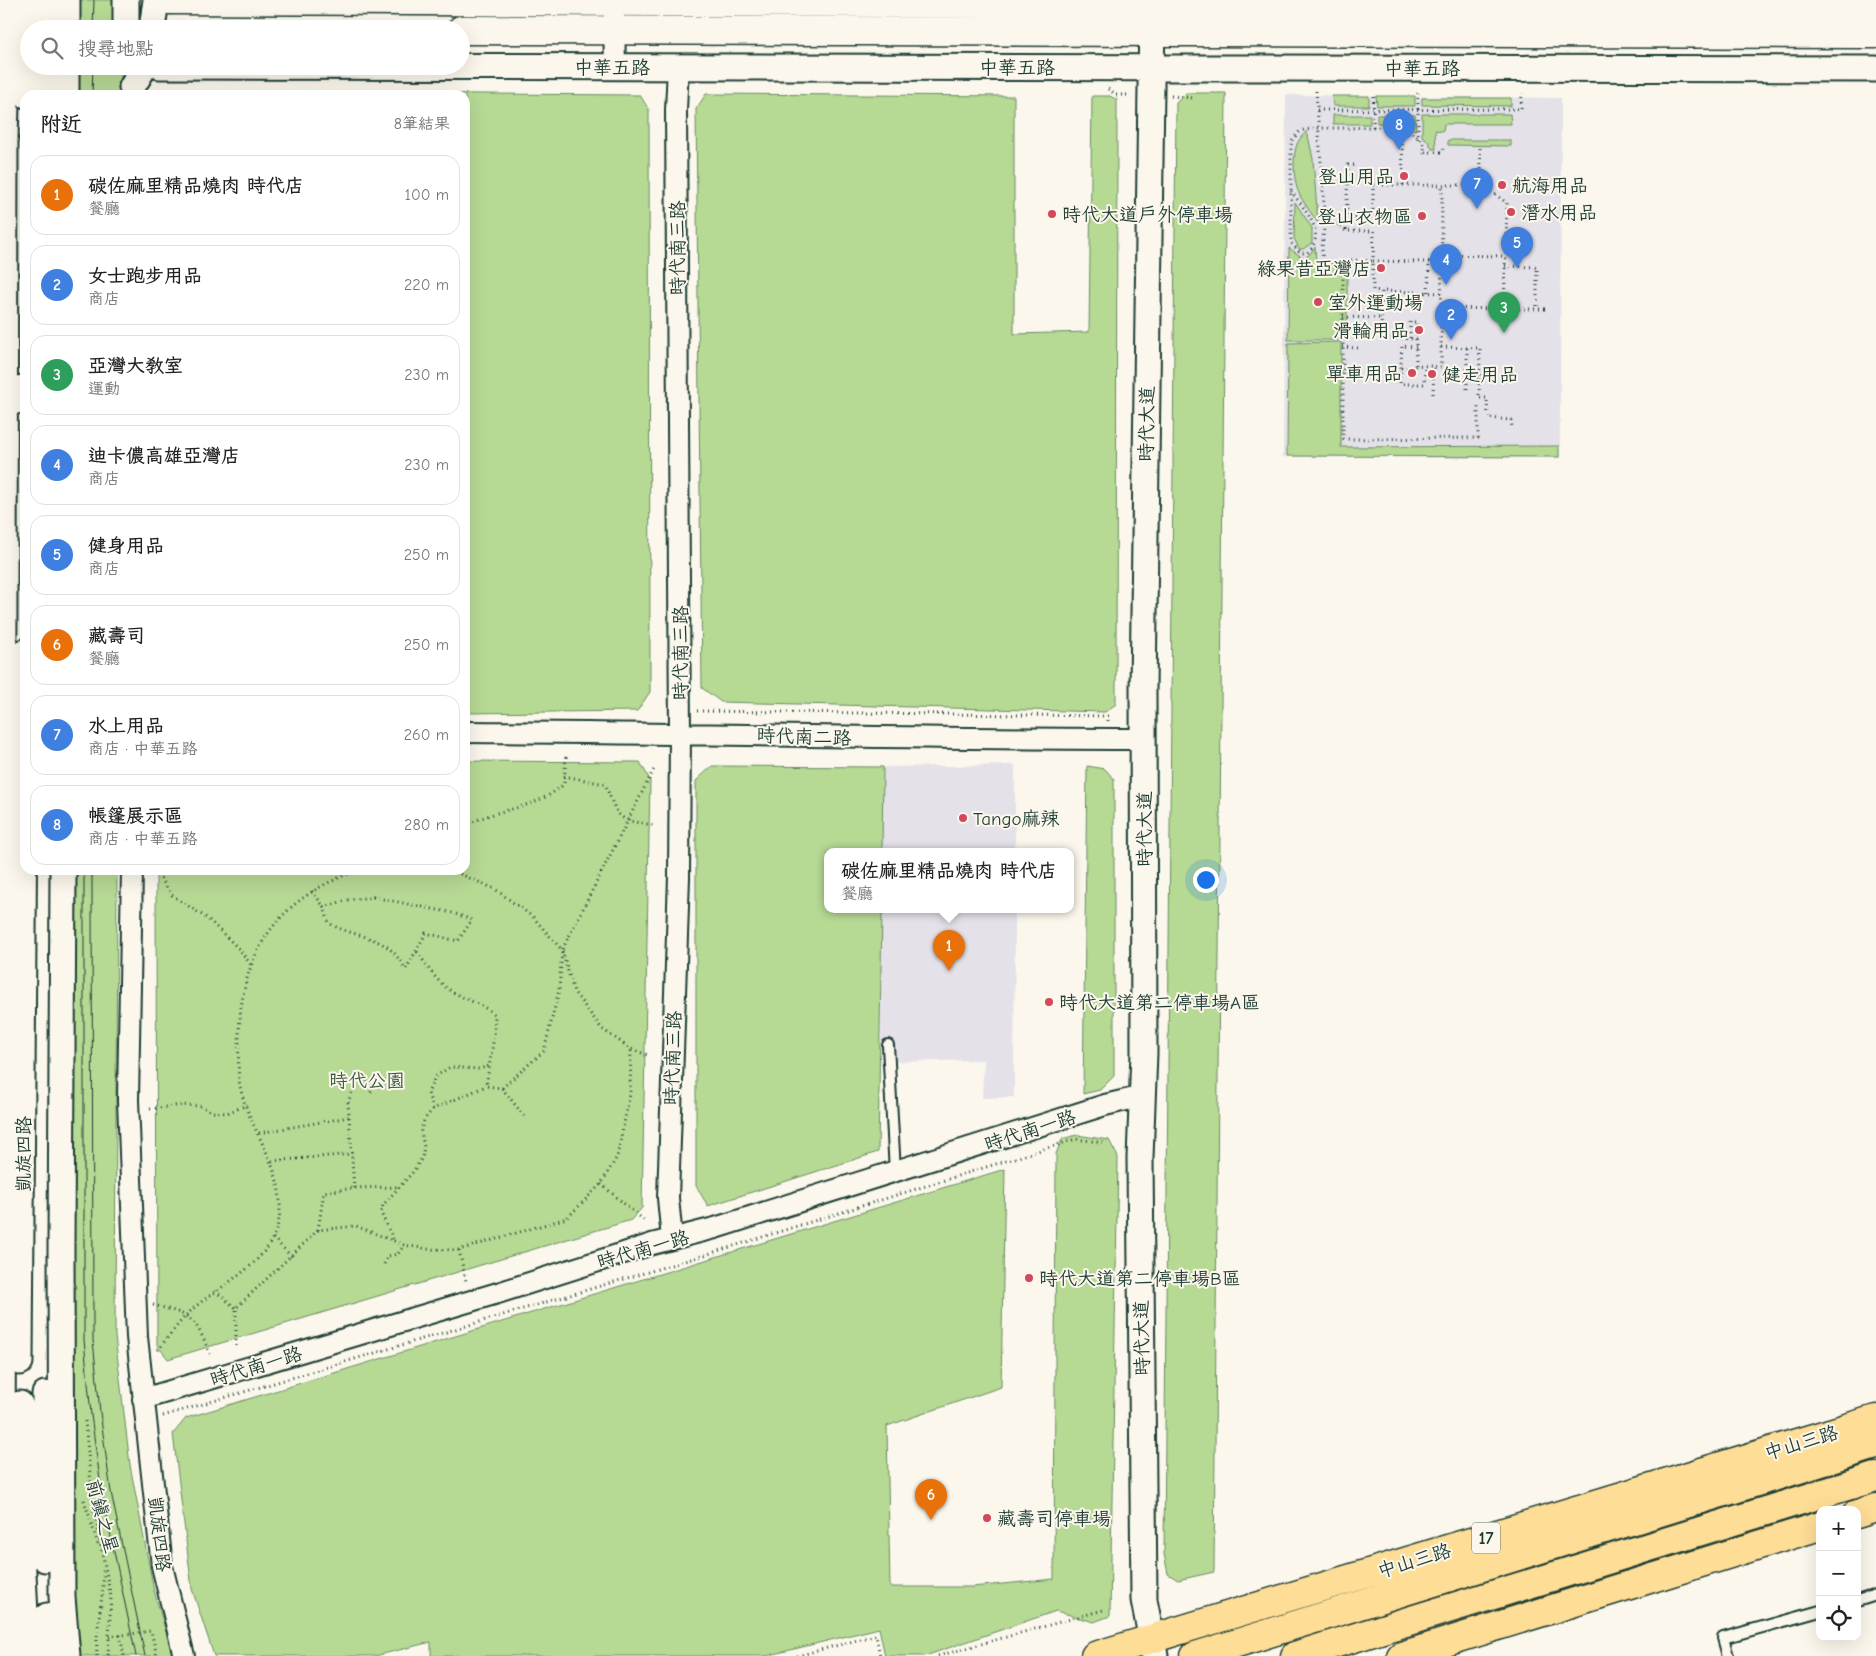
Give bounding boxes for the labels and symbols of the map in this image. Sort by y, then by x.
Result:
street label: 中華五路 [574,57,650,79]
street label: 中華五路 [979,57,1055,79]
street label: 中華五路 [1384,58,1460,80]
pin: 8 [1383,109,1415,150]
place label: 登山用品 [1318,166,1394,188]
pin: 7 [1461,168,1493,209]
marker: 登山用品 [1398,170,1410,182]
place label: 航海用品 [1512,175,1588,197]
marker: 航海用品 [1496,179,1508,191]
street label: 時代南三路 [667,200,689,296]
place label: 潛水用品 [1521,202,1597,224]
place label: 時代大道戶外停車場 [1062,204,1233,226]
place label: 登山衣物區 [1317,206,1412,228]
marker: 潛水用品 [1505,206,1517,218]
marker: 時代大道戶外停車場 [1046,208,1058,220]
marker: 登山衣物區 [1416,210,1428,222]
pin: 5 [1501,227,1533,268]
pin: 4 [1430,244,1462,285]
place label: 綠果昔亞灣店 [1257,258,1371,280]
marker: 綠果昔亞灣店 [1375,262,1387,274]
place label: 室外運動場 [1328,292,1423,314]
pin: 3 [1488,292,1520,333]
marker: 室外運動場 [1312,296,1324,308]
pin: 2 [1435,299,1467,340]
place label: 滑輪用品 [1333,320,1409,342]
marker: 滑輪用品 [1413,324,1425,336]
place label: 單車用品 [1326,363,1402,385]
place label: 健走用品 [1442,364,1518,386]
marker: 單車用品 [1406,367,1418,379]
marker: 健走用品 [1426,368,1438,380]
street label: 時代大道 [1135,386,1159,462]
street label: 時代南三路 [670,605,692,701]
street label: 時代南二路 [756,724,852,750]
street label: 時代大道 [1134,791,1156,867]
place label: Tango麻辣 [973,808,1060,830]
marker: Tango麻辣 [957,812,969,824]
your location [1193,867,1219,893]
pin: 1 [933,930,965,971]
place label: 時代大道第二停車場A區 [1059,992,1260,1014]
marker: 時代大道第二停車場A區 [1043,996,1055,1008]
street label: 時代南三路 [660,1010,686,1106]
park label: 時代公園 [329,1070,405,1092]
street label: 時代南一路 [982,1106,1079,1156]
street label: 凱旋四路 [13,1116,35,1192]
street label: 時代南一路 [595,1226,692,1274]
place label: 時代大道第二停車場B區 [1039,1268,1241,1290]
marker: 時代大道第二停車場B區 [1023,1272,1035,1284]
street label: 時代大道 [1130,1300,1154,1376]
street label: 時代南一路 [208,1343,305,1391]
street label: 中山三路 [1762,1421,1841,1465]
street label: 前鎮之星 [82,1477,122,1556]
pin: 6 [915,1479,947,1520]
street label: 凱旋四路 [143,1495,175,1573]
place label: 藏壽司停車場 [997,1508,1111,1530]
marker: 藏壽司停車場 [981,1512,993,1524]
road number: 17 [1472,1522,1500,1554]
street label: 中山三路 [1375,1539,1454,1583]

